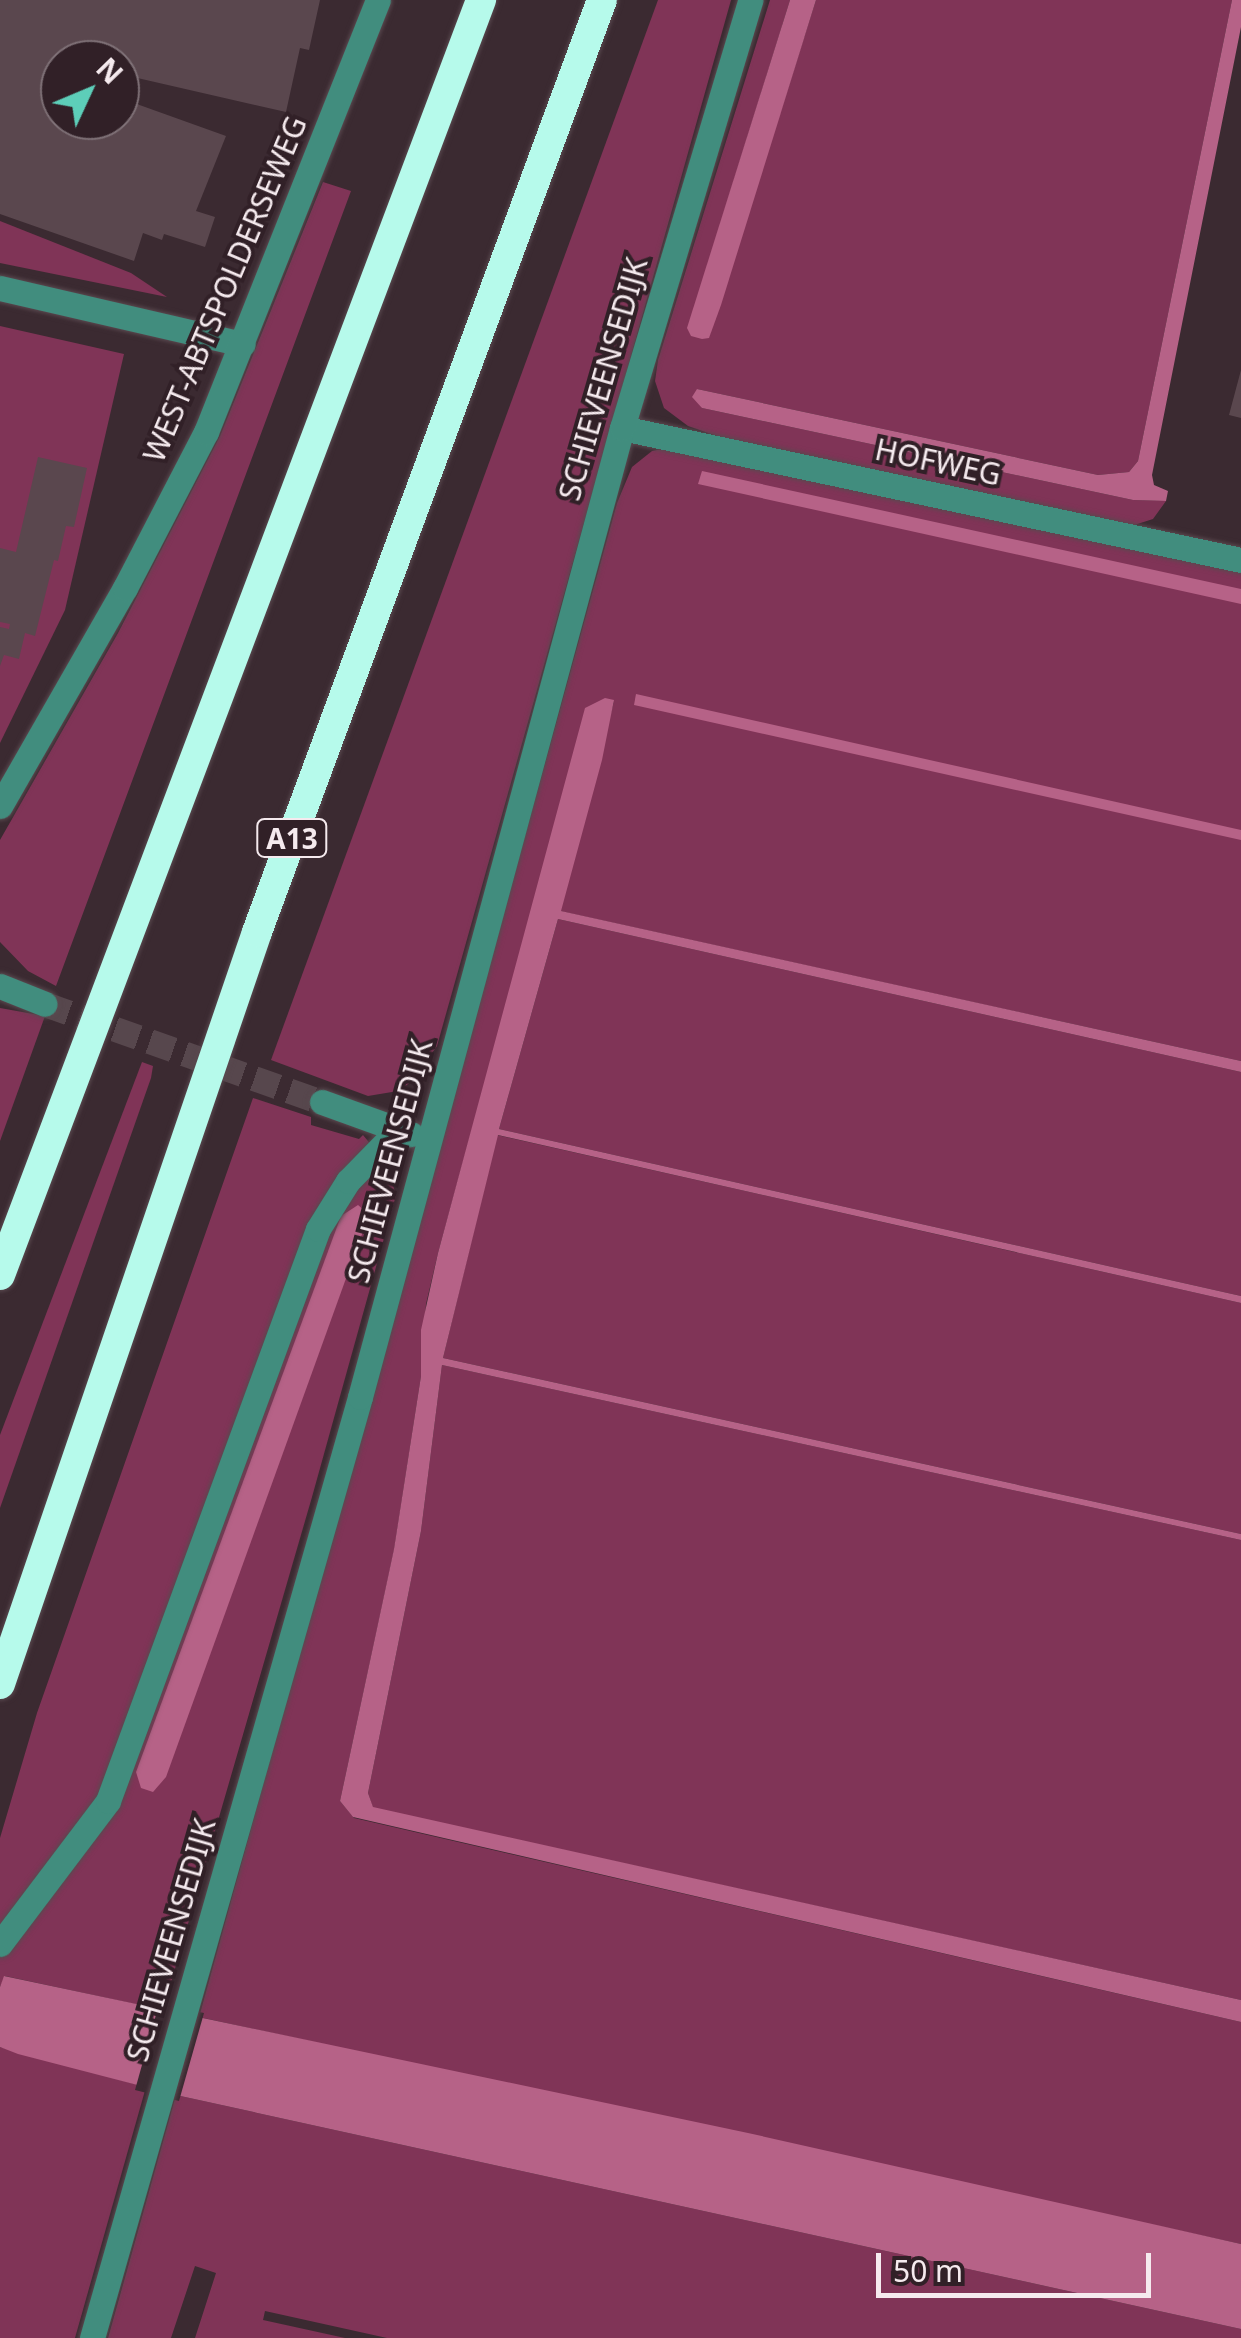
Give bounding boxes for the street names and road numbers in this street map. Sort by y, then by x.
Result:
street label: WEST-ABTSPOLDERSEWEG [136,111,314,467]
street label: SCHIEVEENSEDIJK [551,254,655,504]
street label: HOFWEG [872,431,1004,493]
road number: A13 [254,815,330,861]
street label: SCHIEVEENSEDIJK [340,1035,440,1287]
street label: SCHIEVEENSEDIJK [119,1815,223,2065]

